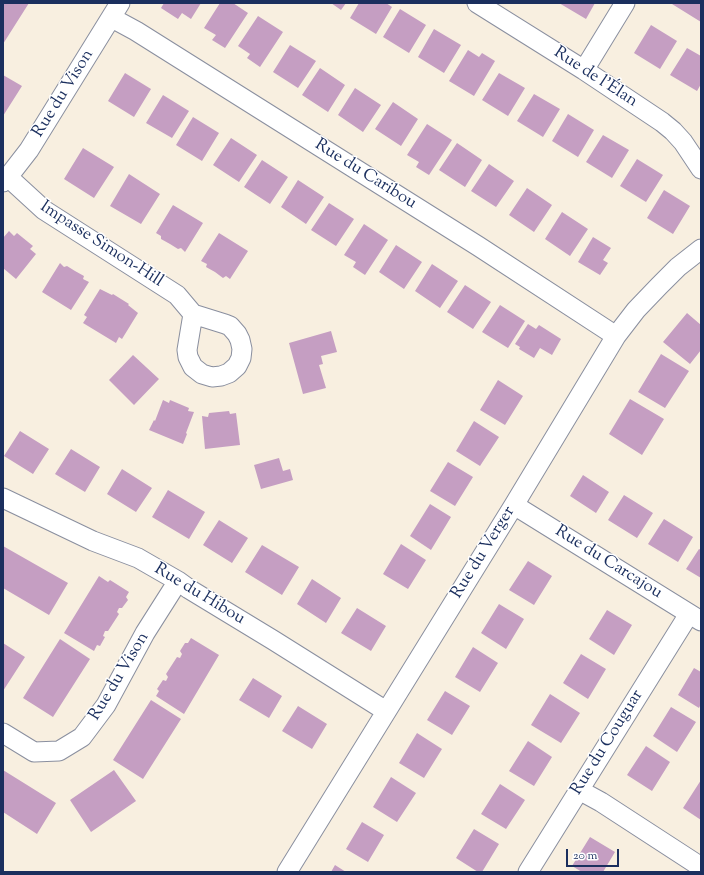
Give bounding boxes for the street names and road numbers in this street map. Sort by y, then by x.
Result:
street label: Rue de l'Élan [549,43,641,113]
street label: Rue du Vison [29,46,99,142]
street label: Rue du Caribou [310,136,420,214]
street label: Impasse Simon-Hill [35,197,167,293]
street label: Rue du Verger [448,503,520,603]
street label: Rue du Carcajou [551,522,665,604]
street label: Rue du Hibou [150,560,248,630]
street label: Rue du Vison [86,629,154,725]
street label: Rue du Couguar [567,687,649,799]

